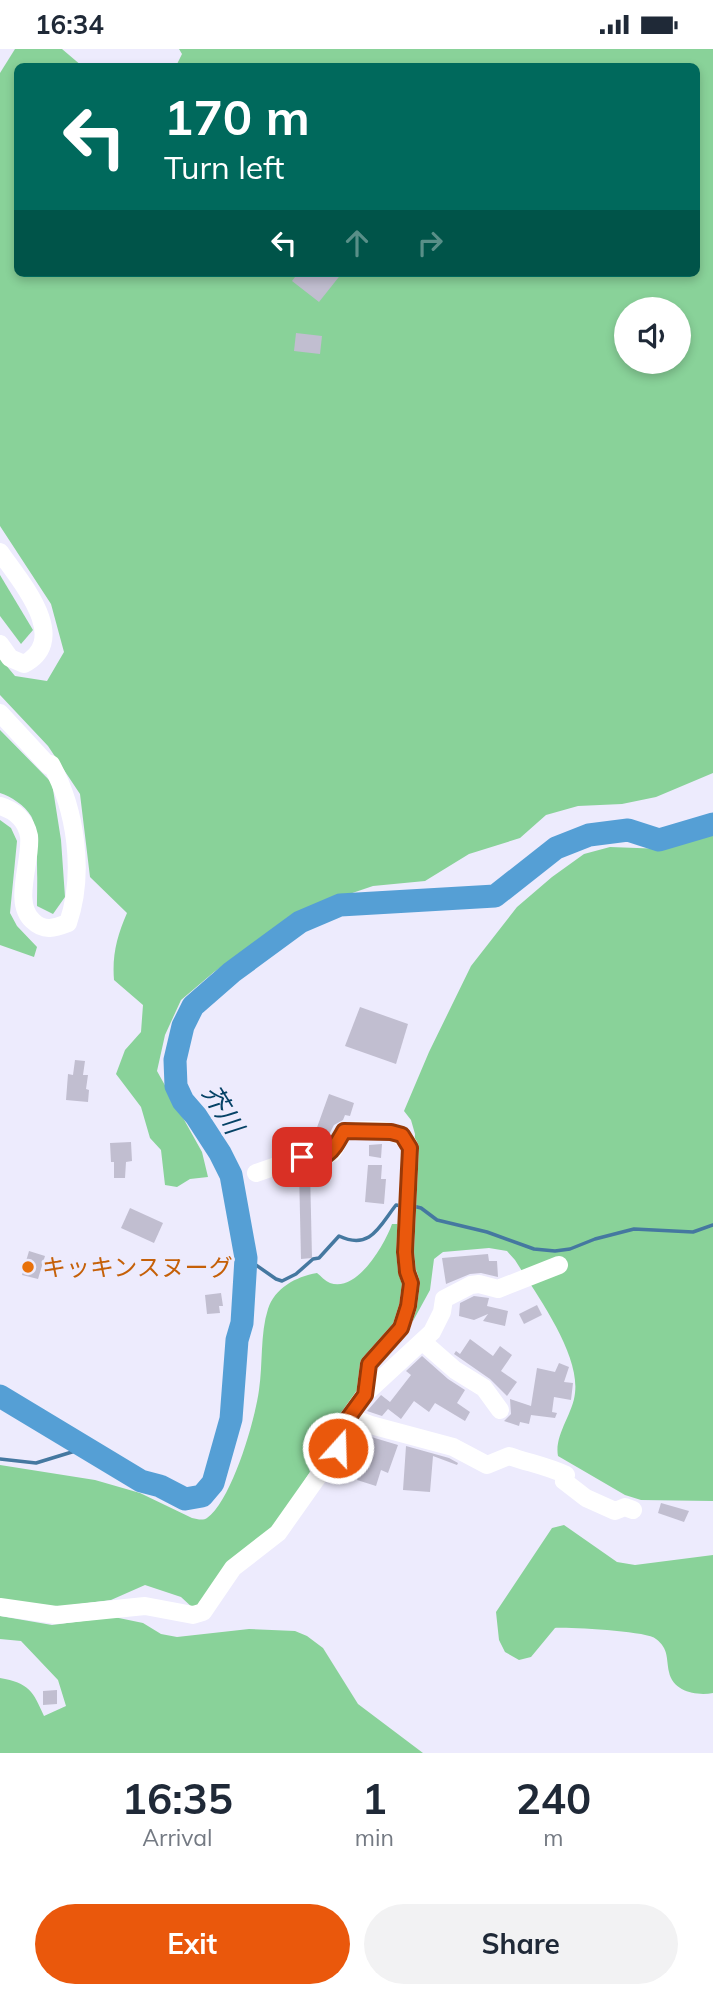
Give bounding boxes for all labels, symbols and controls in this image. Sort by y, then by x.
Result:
text: 16:34 [35,8,104,41]
text: 170 m [164,86,310,147]
icon: left [49,91,140,182]
text: Turn left [164,147,284,187]
icon: left [265,224,303,262]
icon: ahead [338,224,376,262]
icon: right [411,224,449,262]
map controls [614,297,691,374]
button: sound [614,297,691,374]
water label: 芥川 [195,1078,252,1142]
pin [272,1127,332,1187]
icon: arrive [283,1138,321,1176]
place label: キッキンスヌーグ [42,1252,233,1282]
marker: キッキンスヌーグ [20,1259,36,1275]
position arrow [301,1411,375,1485]
text: 16:35 [122,1772,233,1825]
text: 1 [362,1772,387,1825]
text: 240 [516,1772,591,1825]
text: Arrival [142,1823,213,1852]
text: min [355,1823,394,1852]
text: m [543,1823,564,1852]
button: Exit [35,1904,350,1984]
button: Share [364,1904,678,1984]

